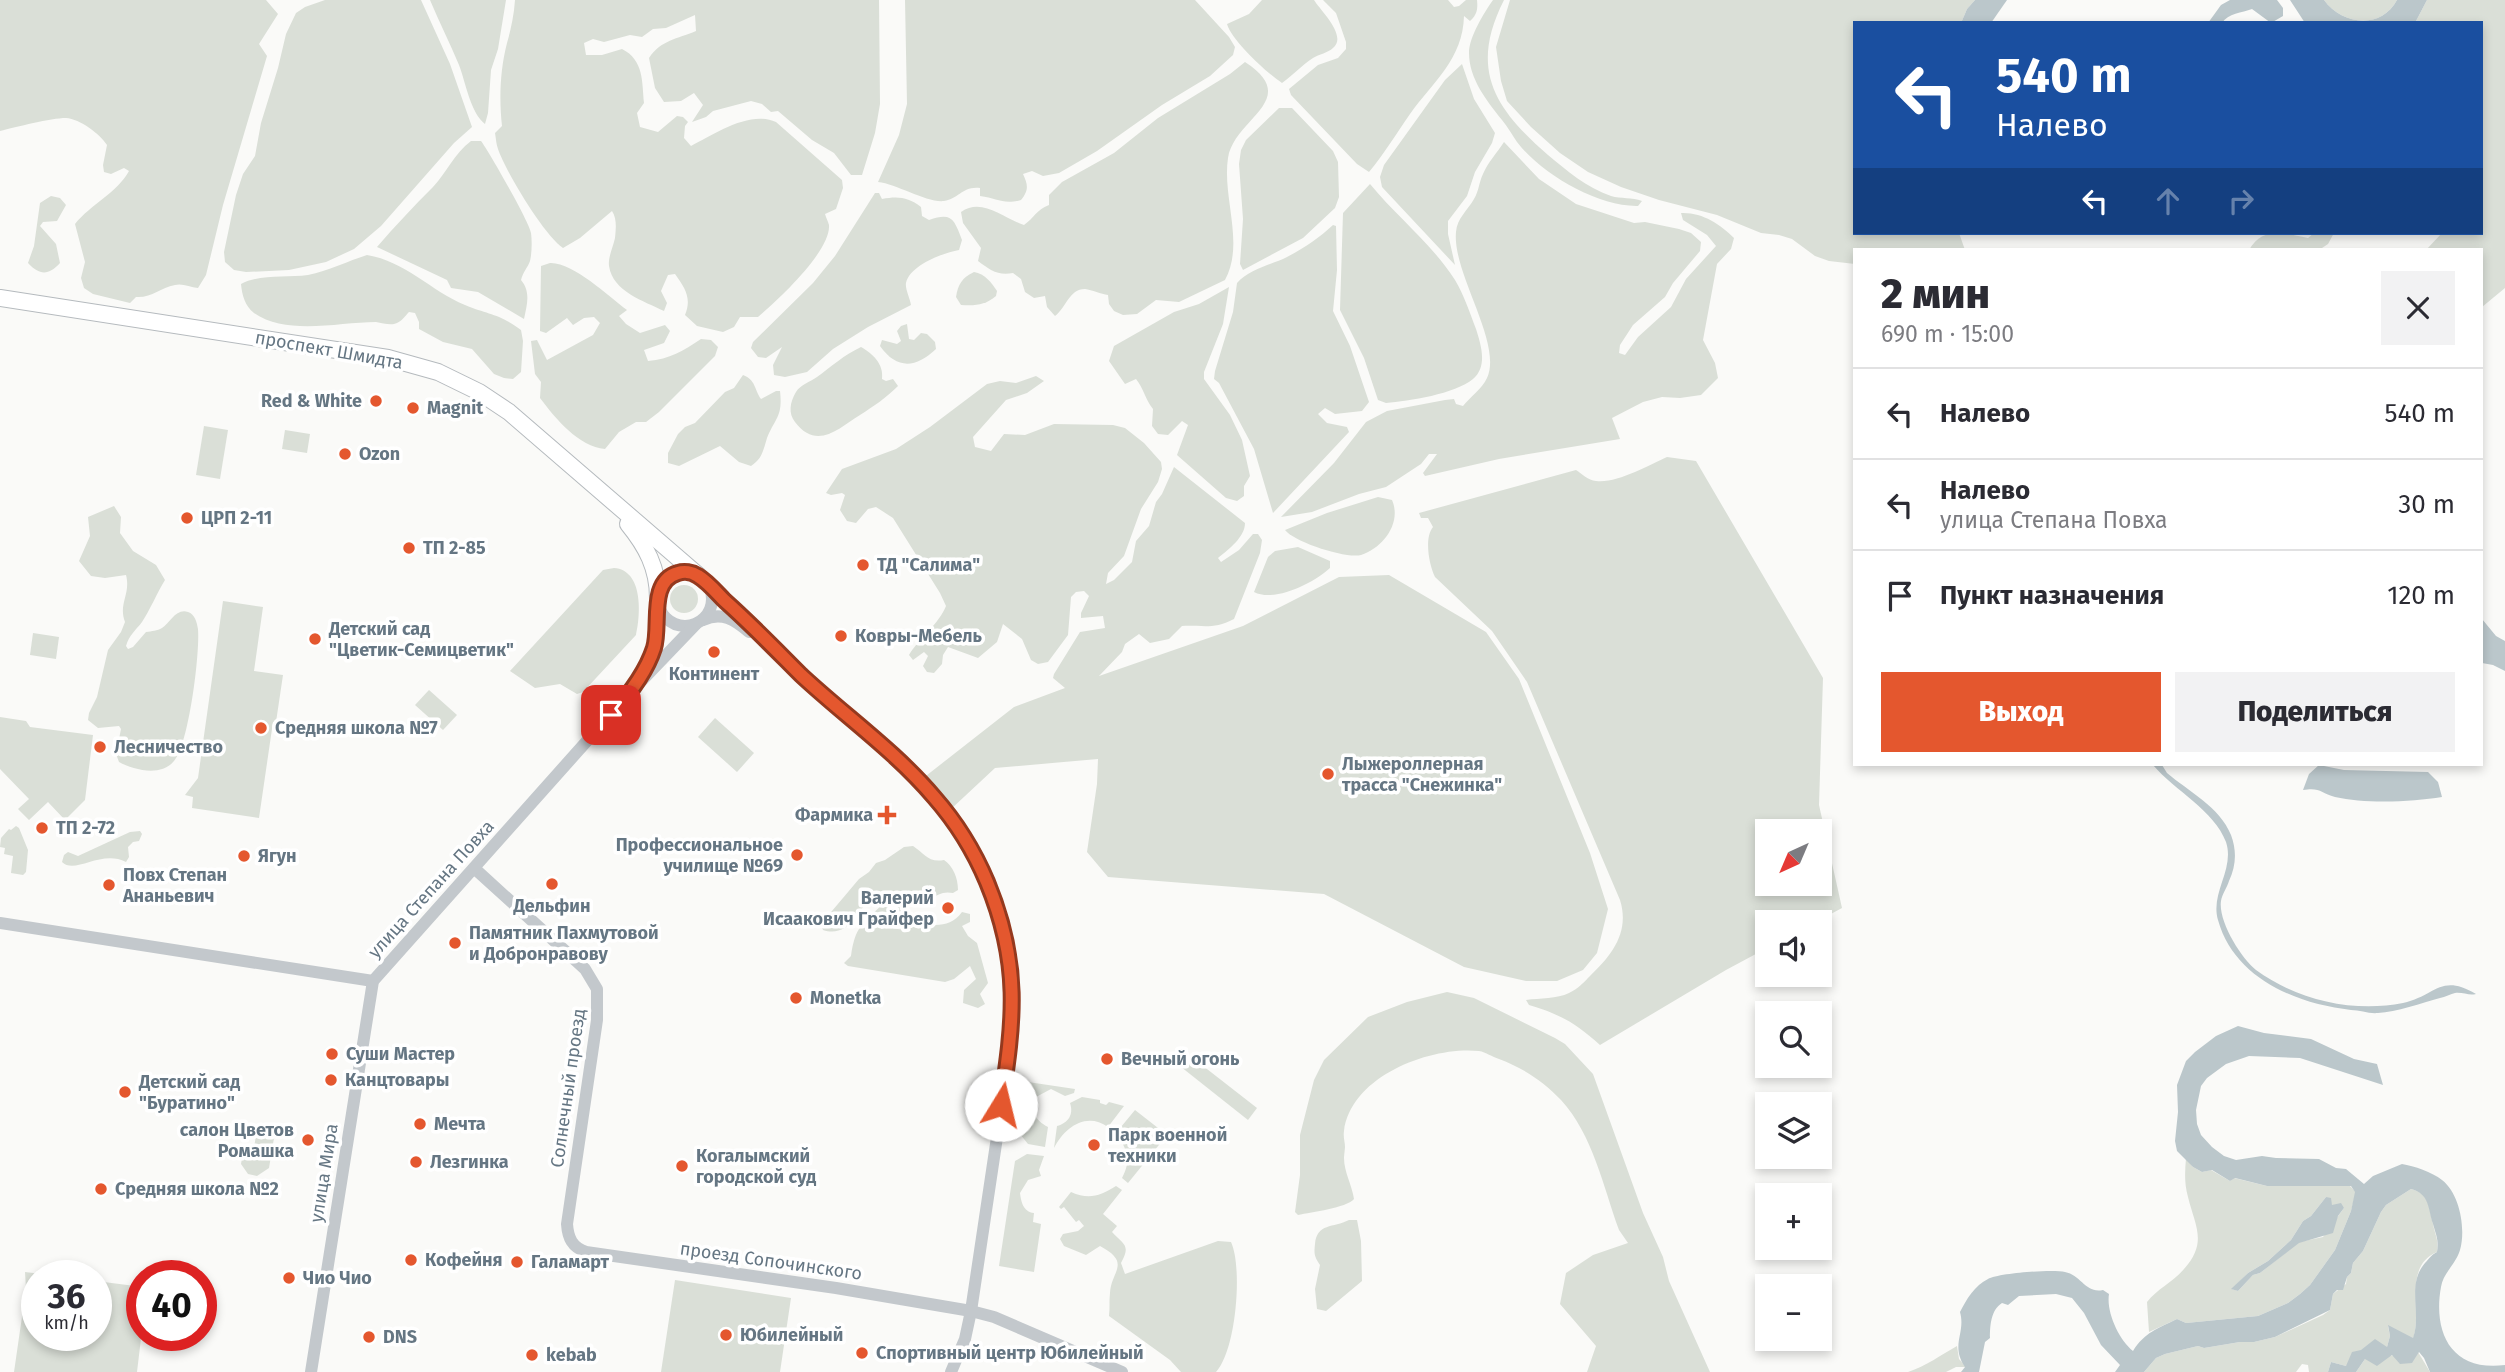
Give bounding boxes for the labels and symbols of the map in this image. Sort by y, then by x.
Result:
street label: проспект Шмидта [253,326,405,374]
place label: Red & White [261,390,362,412]
marker: Red & White [368,393,384,409]
place label: Magnit [427,397,484,419]
marker: Magnit [405,400,421,416]
place label: Ozon [359,443,400,465]
marker: Ozon [337,446,353,462]
place label: ЦРП 2-11 [201,507,272,529]
marker: ЦРП 2-11 [179,510,195,526]
place label: ТП 2-85 [423,537,486,559]
marker: ТП 2-85 [401,540,417,556]
place label: ТД "Салима" [877,554,980,576]
marker: ТД "Салима" [855,557,871,573]
place label: Детский сад "Цветик-Семицветик" [328,618,514,661]
place label: Ковры-Мебель [855,625,983,647]
marker: Ковры-Мебель [833,628,849,644]
marker: Детский сад "Цветик-Семицветик" [307,631,323,647]
marker: Континент [706,644,722,660]
place label: Континент [669,663,760,685]
pin [581,685,641,745]
place label: Средняя школа №7 [275,717,438,739]
marker: Средняя школа №7 [253,720,269,736]
place label: Лесничество [114,736,223,758]
marker: Лесничество [92,739,108,755]
place label: Лыжероллерная трасса "Снежинка" [1342,753,1502,796]
marker: Лыжероллерная трасса "Снежинка" [1320,766,1336,782]
place label: Фармика [795,804,873,826]
marker: Фармика [879,807,895,823]
street label: улица Степана Повха [363,815,499,963]
place label: ТП 2-72 [56,817,115,839]
north arrow [1755,819,1832,896]
marker: ТП 2-72 [34,820,50,836]
place label: Профессиональное училище №69 [616,834,783,877]
place label: Ягун [258,845,297,867]
marker: Профессиональное училище №69 [789,847,805,863]
marker: Ягун [236,848,252,864]
place label: Повх Степан Ананьевич [122,864,227,907]
marker: Дельфин [544,876,560,892]
marker: Повх Степан Ананьевич [101,877,117,893]
place label: Валерий Исаакович Грайфер [763,887,934,930]
place label: Дельфин [512,895,591,917]
marker: Валерий Исаакович Грайфер [940,900,956,916]
place label: Памятник Пахмутовой и Добронравову [469,922,659,965]
marker: Памятник Пахмутовой и Добронравову [447,935,463,951]
place label: Monetka [810,987,882,1009]
marker: Monetka [788,990,804,1006]
street label: Солнечный проезд [546,1007,590,1169]
place label: Суши Мастер [346,1043,455,1065]
marker: Суши Мастер [324,1046,340,1062]
place label: Вечный огонь [1121,1048,1240,1070]
marker: Вечный огонь [1099,1051,1115,1067]
position arrow [964,1068,1038,1142]
place label: Канцтовары [345,1069,449,1091]
place label: Детский сад "Буратино" [138,1071,240,1114]
marker: Канцтовары [323,1072,339,1088]
marker: Детский сад "Буратино" [117,1084,133,1100]
place label: Мечта [434,1113,486,1135]
marker: Мечта [412,1116,428,1132]
place label: салон Цветов Ромашка [180,1119,294,1162]
street label: улица Мира [305,1122,343,1224]
place label: Парк военной техники [1108,1124,1227,1167]
marker: салон Цветов Ромашка [300,1132,316,1148]
marker: Парк военной техники [1086,1137,1102,1153]
place label: Когалымский городской суд [696,1145,816,1188]
place label: Лезгинка [430,1151,509,1173]
marker: Лезгинка [408,1154,424,1170]
marker: Когалымский городской суд [674,1158,690,1174]
place label: Средняя школа №2 [115,1178,279,1200]
marker: Средняя школа №2 [93,1181,109,1197]
street label: проезд Сопочинского [679,1237,863,1285]
place label: Кофейня [425,1249,503,1271]
place label: Галамарт [531,1251,610,1273]
marker: Кофейня [403,1252,419,1268]
marker: Галамарт [509,1254,525,1270]
speed limit sign: 40 [126,1260,217,1351]
place label: Чио Чио [303,1267,372,1289]
marker: Чио Чио [281,1270,297,1286]
place label: Юбилейный [740,1324,843,1346]
place label: DNS [383,1326,417,1348]
marker: Юбилейный [718,1327,734,1343]
marker: DNS [361,1329,377,1345]
place label: Спортивный центр Юбилейный [876,1342,1144,1364]
place label: kebab [546,1344,597,1366]
marker: Спортивный центр Юбилейный [854,1345,870,1361]
marker: kebab [524,1347,540,1363]

